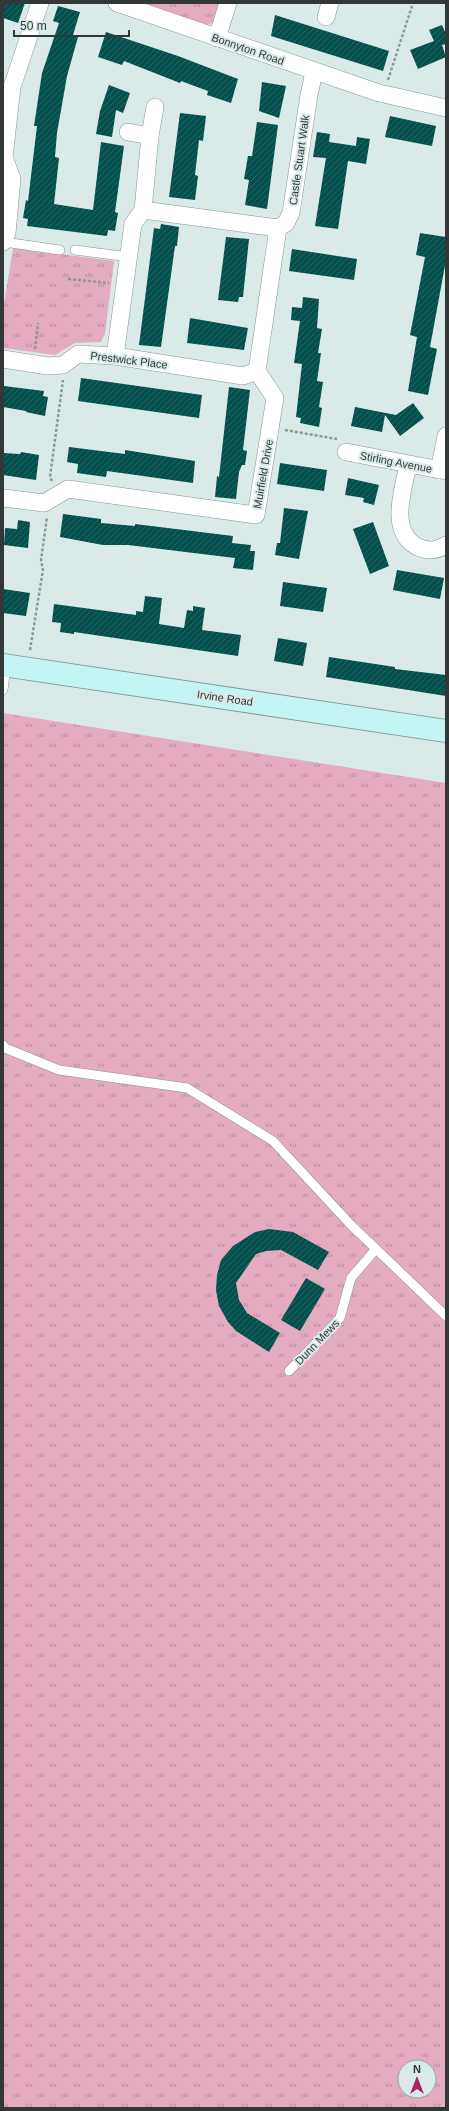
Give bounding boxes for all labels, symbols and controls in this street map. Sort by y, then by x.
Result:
scale bar [14,12,129,38]
text: 50 m [20,19,47,33]
street label: Bonnyton Road [210,31,286,67]
street label: Castle Stuart Walk [287,114,311,206]
street label: Prestwick Place [90,349,168,371]
street label: Muirfield Drive [251,438,275,510]
street label: Stirling Avenue [359,449,433,475]
street label: Irvine Road [196,688,254,708]
street label: Dunn Mews [293,1317,342,1367]
north arrow [397,2059,437,2099]
text: N [413,2063,421,2075]

